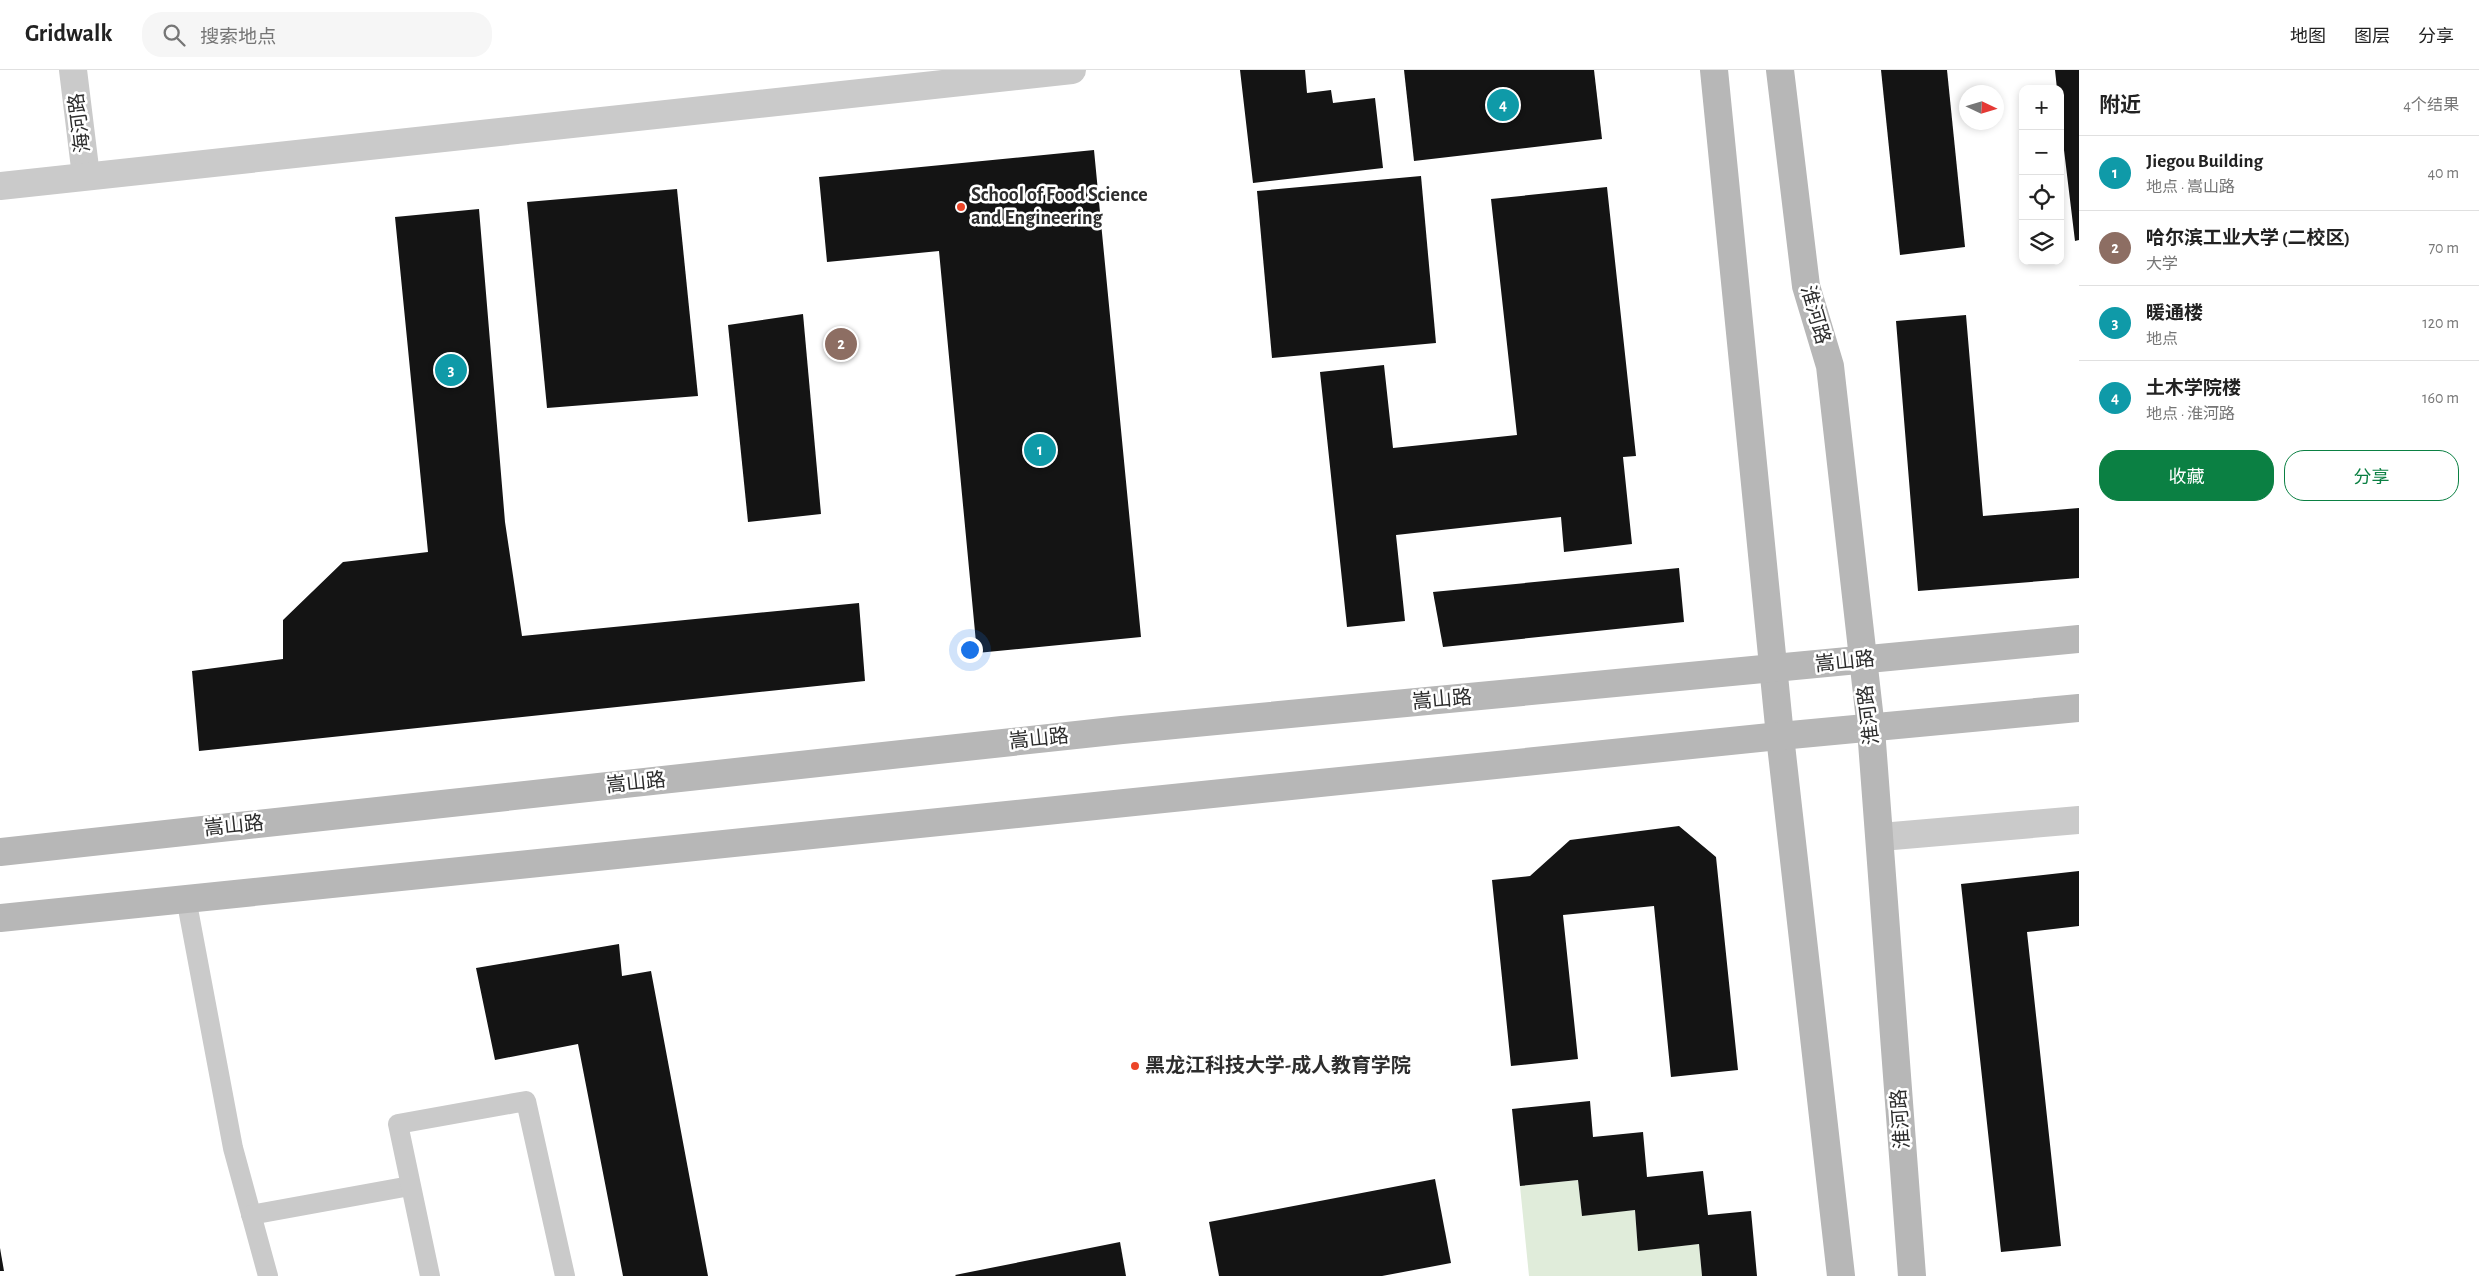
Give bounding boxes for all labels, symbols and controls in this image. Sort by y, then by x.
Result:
search box [142,12,492,57]
icon: search [160,21,188,49]
text: Gridwalk [25,22,112,46]
text: 搜索地点 [200,28,276,47]
text: 地图 [2290,28,2326,46]
text: 图层 [2354,28,2390,46]
text: 分享 [2418,28,2454,46]
north arrow [1959,85,2004,130]
map controls [2019,85,2064,265]
button: + [2019,85,2064,130]
pin: 4 [1487,86,1519,124]
street label: 海河路 [65,92,94,154]
text: 附近 [2099,95,2141,116]
text: 4个结果 [2403,97,2459,113]
button: − [2019,130,2064,175]
text: Jiegou Building [2146,152,2263,171]
text: 1 [2112,165,2118,181]
text: 40 m [2427,165,2459,181]
button: locate [2019,175,2064,220]
text: 地点 · 嵩山路 [2146,179,2235,195]
place label: School of Food Science and Engineering [971,185,1148,228]
marker: School of Food Science and Engineering [955,201,967,213]
button: layers [2019,220,2064,265]
text: 哈尔滨工业大学 (二校区) [2146,229,2350,248]
text: 2 [2111,240,2119,256]
text: 70 m [2428,240,2459,256]
text: 大学 [2146,256,2178,272]
street label: 淮河路 [1797,283,1834,347]
text: 暖通楼 [2146,304,2203,323]
text: 3 [2112,315,2118,331]
text: 120 m [2422,315,2459,331]
pin: 2 [825,325,857,363]
text: 地点 [2146,331,2178,347]
pin: 3 [435,351,467,389]
text: 土木学院楼 [2146,379,2241,398]
text: 4 [2111,390,2119,406]
text: 160 m [2422,390,2459,406]
text: 地点 · 淮河路 [2146,406,2235,422]
pin: 1 [1024,431,1056,469]
button: 收藏 [2099,450,2274,501]
button: 分享 [2284,450,2459,501]
your location [957,637,983,663]
street label: 嵩山路 [1814,647,1876,675]
street label: 淮河路 [1854,684,1883,746]
street label: 嵩山路 [1411,685,1473,713]
street label: 嵩山路 [1008,724,1070,752]
street label: 嵩山路 [605,768,667,796]
street label: 嵩山路 [203,811,265,839]
place label: 黑龙江科技大学-成人教育学院 [1145,1054,1411,1076]
marker: 黑龙江科技大学-成人教育学院 [1129,1060,1141,1072]
street label: 淮河路 [1888,1088,1913,1150]

